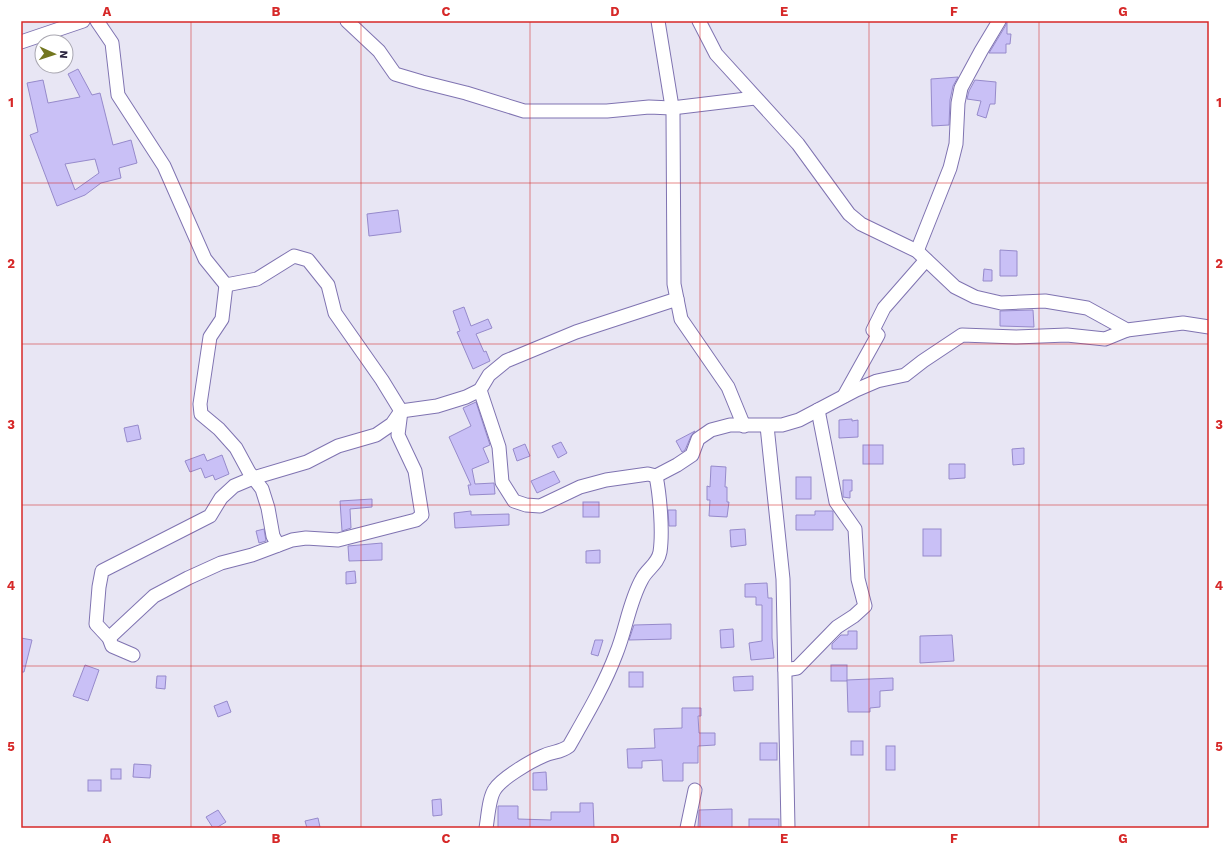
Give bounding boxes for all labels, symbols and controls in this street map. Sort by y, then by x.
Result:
text: A [103,4,112,19]
text: B [272,4,281,19]
text: C [442,4,451,19]
text: D [610,4,620,19]
text: E [780,4,788,19]
text: F [950,4,958,19]
text: G [1118,4,1128,19]
north arrow [34,34,74,74]
text: N [57,50,70,59]
text: 1 [8,95,14,110]
text: 1 [1216,95,1222,110]
text: 2 [7,256,15,271]
text: 2 [1215,256,1223,271]
text: 3 [7,417,15,432]
text: 3 [1215,417,1223,432]
text: 4 [7,578,16,593]
text: 4 [1215,578,1224,593]
text: 5 [7,739,15,754]
text: 5 [1215,739,1223,754]
text: A [103,831,112,846]
text: B [272,831,281,846]
text: C [442,831,451,846]
text: D [610,831,620,846]
text: E [780,831,788,846]
text: F [950,831,958,846]
text: G [1118,831,1128,846]

